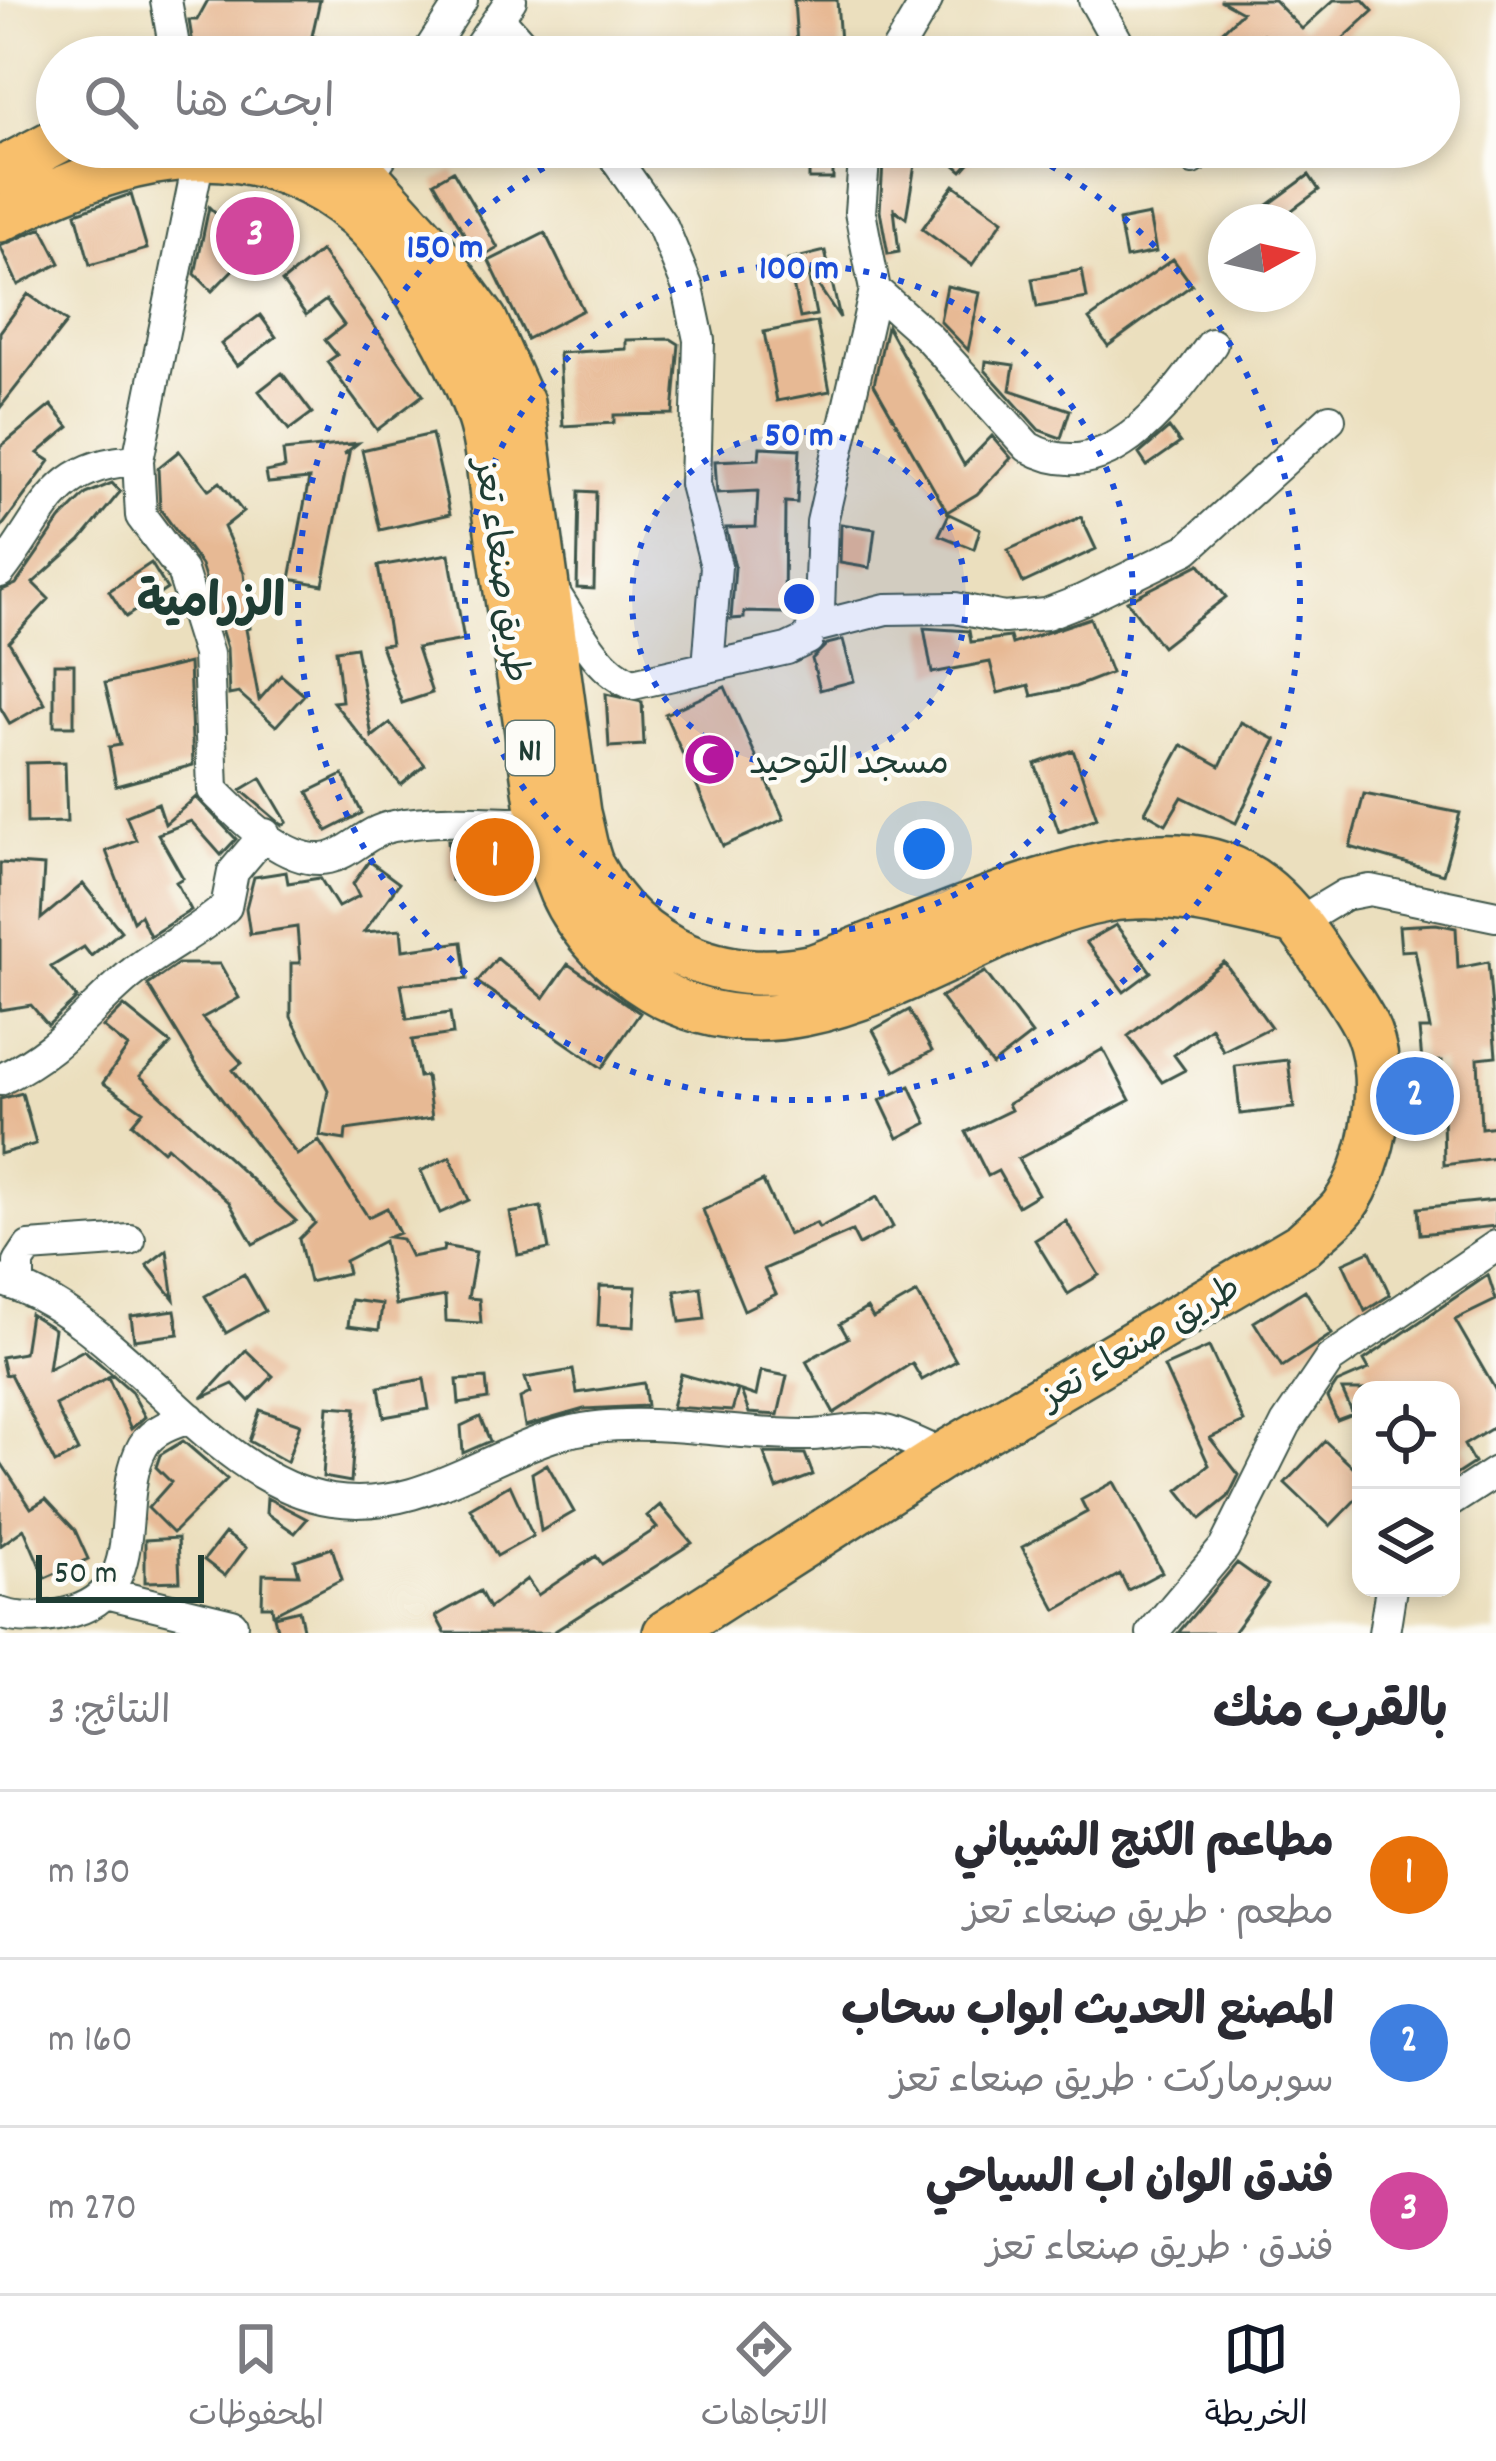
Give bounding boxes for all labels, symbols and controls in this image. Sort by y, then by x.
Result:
search box [36,36,1460,168]
icon: search [78,69,144,135]
text: ابحث هنا [174,74,335,138]
pin: 3 [216,191,294,281]
north arrow [1208,204,1316,312]
text: 150 m [406,224,484,276]
text: 100 m [759,245,839,297]
text: 50 m [764,412,834,464]
street label: طريق صنعاء تعز [456,452,540,686]
district label: الزرامية [137,571,285,640]
centre of rings [778,578,820,620]
road number: N1 [506,721,554,775]
mosque icon: مسجد التوحيد [682,732,738,788]
place label: مسجد التوحيد [749,740,949,792]
pin: 1 [456,812,534,902]
your location [894,819,954,879]
pin: 2 [1376,1051,1454,1141]
street label: طريق صنعاء تعز [1029,1265,1252,1427]
map controls [1352,1381,1460,1597]
button: locate [1352,1381,1460,1489]
button: layers [1352,1489,1460,1597]
scale bar [36,1549,204,1602]
text: 50 m [54,1552,118,1599]
text: بالقرب منك [1213,1679,1448,1751]
text: النتائج: 3 [48,1687,171,1742]
text: مطاعم الكنج الشيباني [954,1814,1334,1878]
text: 130 m [48,1847,131,1902]
text: 1 [1405,1847,1413,1902]
text: مطعم · طريق صنعاء تعز [964,1888,1334,1943]
text: المصنع الحديث ابواب سحاب [841,1982,1334,2046]
text: 160 m [48,2015,133,2070]
text: 2 [1400,2015,1418,2070]
text: سوبرماركت · طريق صنعاء تعز [891,2056,1334,2111]
text: فندق الوان اب السياحي [926,2150,1334,2214]
text: 270 m [48,2183,137,2238]
text: 3 [1400,2183,1418,2238]
text: فندق · طريق صنعاء تعز [987,2224,1334,2279]
tab: المحفوظات [188,2316,324,2442]
tab: الاتجاهات [701,2316,828,2442]
tab: الخريطة [1205,2316,1308,2442]

